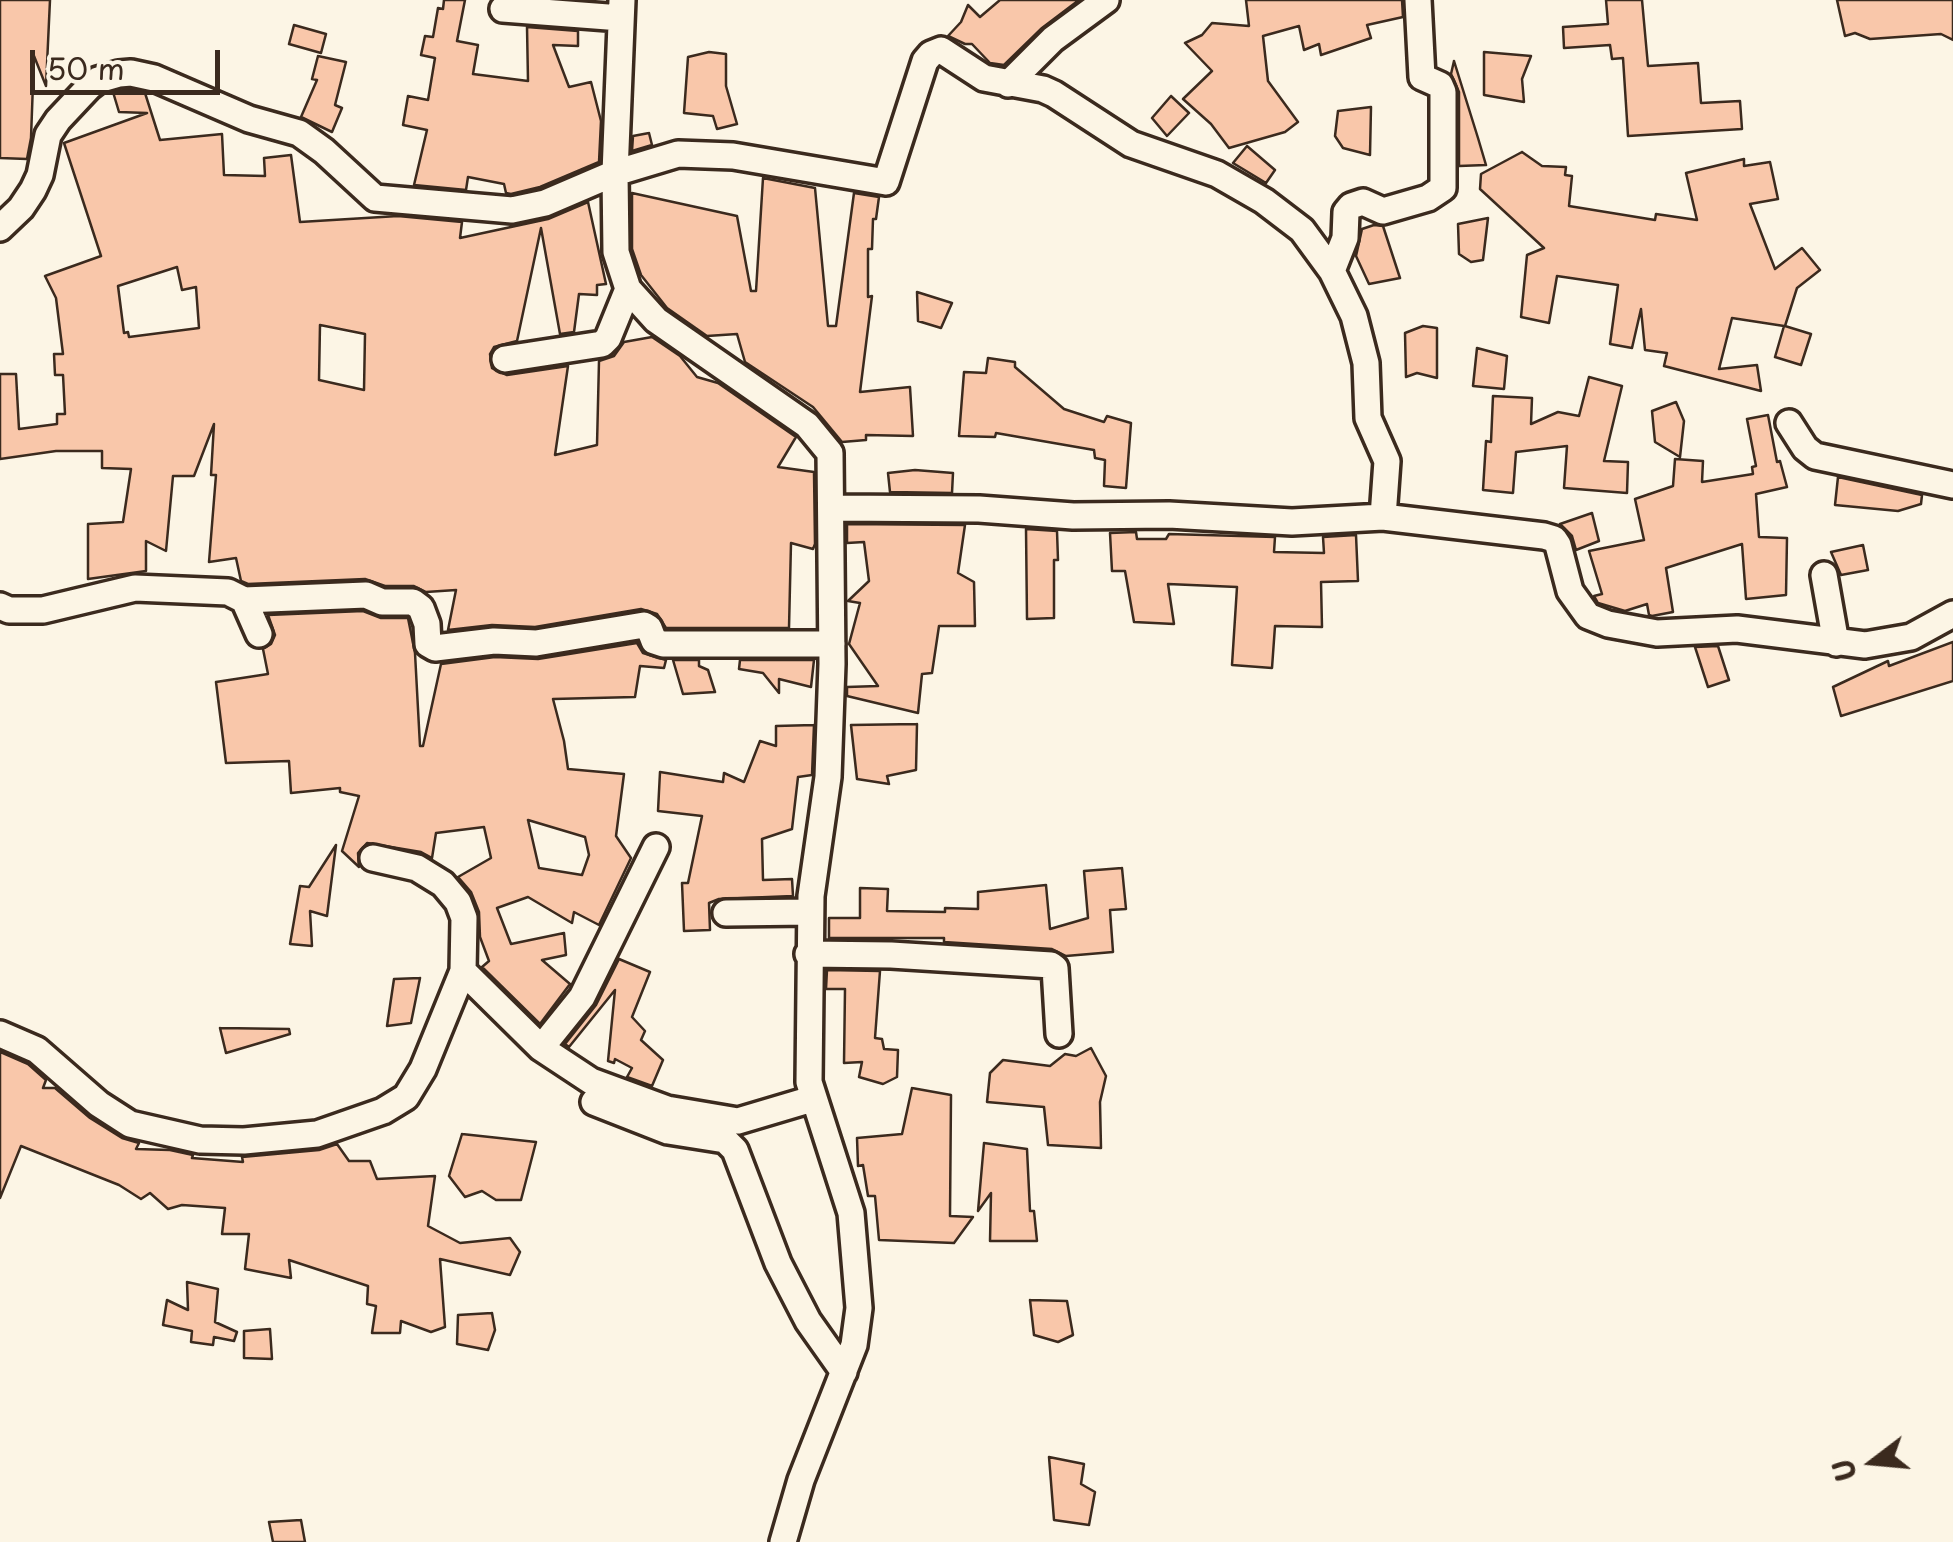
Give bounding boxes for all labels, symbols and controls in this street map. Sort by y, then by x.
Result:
scale bar [35,30,225,92]
text: 50 m [47,45,125,90]
north arrow [1823,1412,1923,1512]
text: U [1820,1454,1867,1487]

